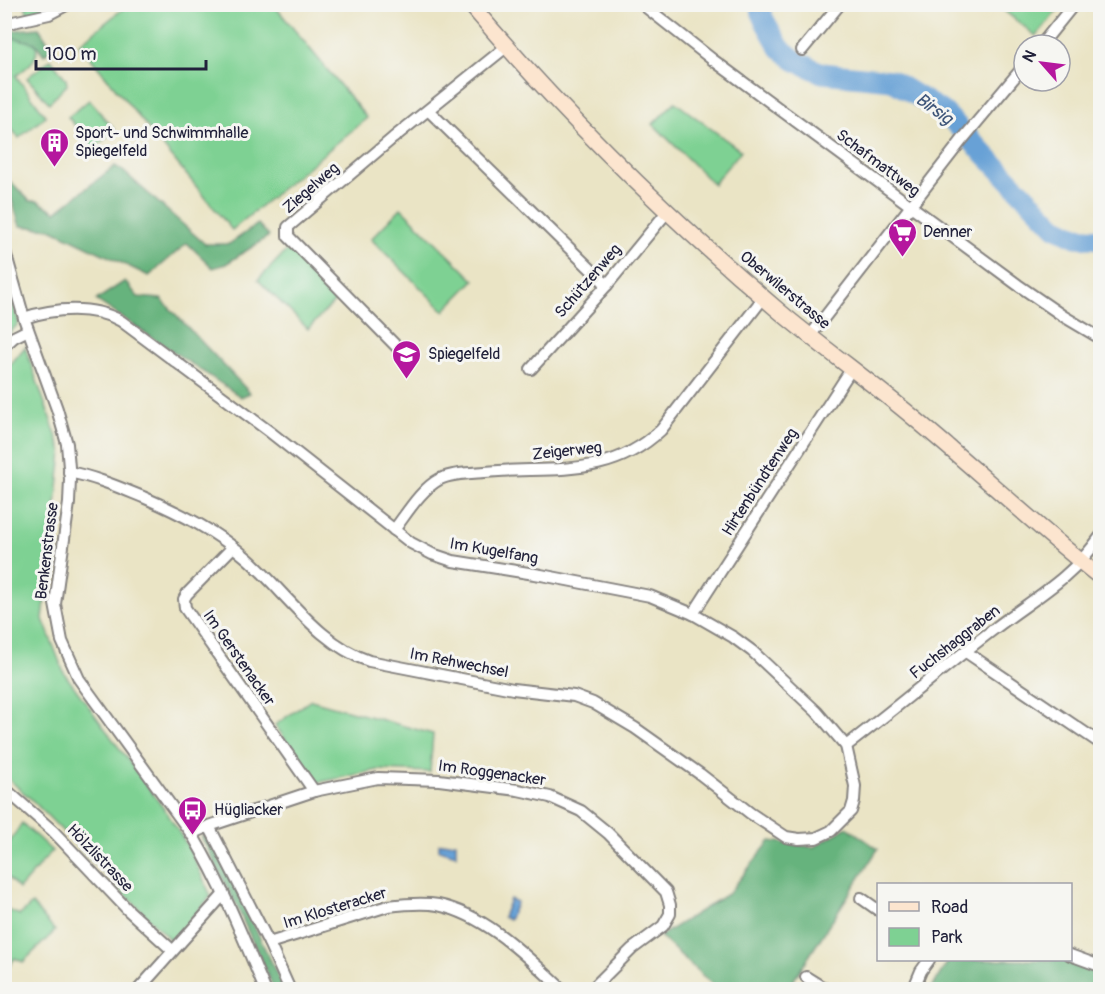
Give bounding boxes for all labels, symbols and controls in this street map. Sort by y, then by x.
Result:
scale bar [36,33,206,71]
north arrow [1012,33,1072,93]
text: 100 m [45,43,97,66]
text: N [1018,47,1041,66]
water label: Birsig [911,88,959,131]
place label: Sport- und Schwimmhalle Spiegelfeld [75,123,249,161]
street label: Schafmattweg [832,125,924,201]
building icon: Sport- und Schwimmhalle Spiegelfeld [38,126,70,168]
street label: Ziegelweg [279,158,343,218]
supermarket icon: Denner [886,216,918,258]
place label: Denner [923,222,973,242]
street label: Schützenweg [550,240,626,322]
street label: Oberwilerstrasse [736,246,834,334]
school or university icon: Spiegelfeld [391,338,423,380]
place label: Spiegelfeld [428,344,500,364]
street label: Hirtenbündtenweg [718,424,802,540]
street label: Zeigerweg [531,437,603,465]
street label: Benkenstrasse [31,501,63,601]
street label: Im Kugelfang [448,533,540,569]
street label: Fuchshaggraben [906,601,1004,683]
street label: Im Gerstenacker [199,606,280,710]
street label: Im Rehwechsel [408,644,510,682]
street label: Im Roggenacker [437,756,547,791]
bus stop icon: Hügliacker [177,794,209,836]
place label: Hügliacker [214,800,283,820]
street label: Hölzlistrasse [63,820,137,896]
street label: Im Klosteracker [281,883,389,933]
legend [877,883,1072,961]
text: Road [931,896,968,919]
text: Park [931,926,963,949]

